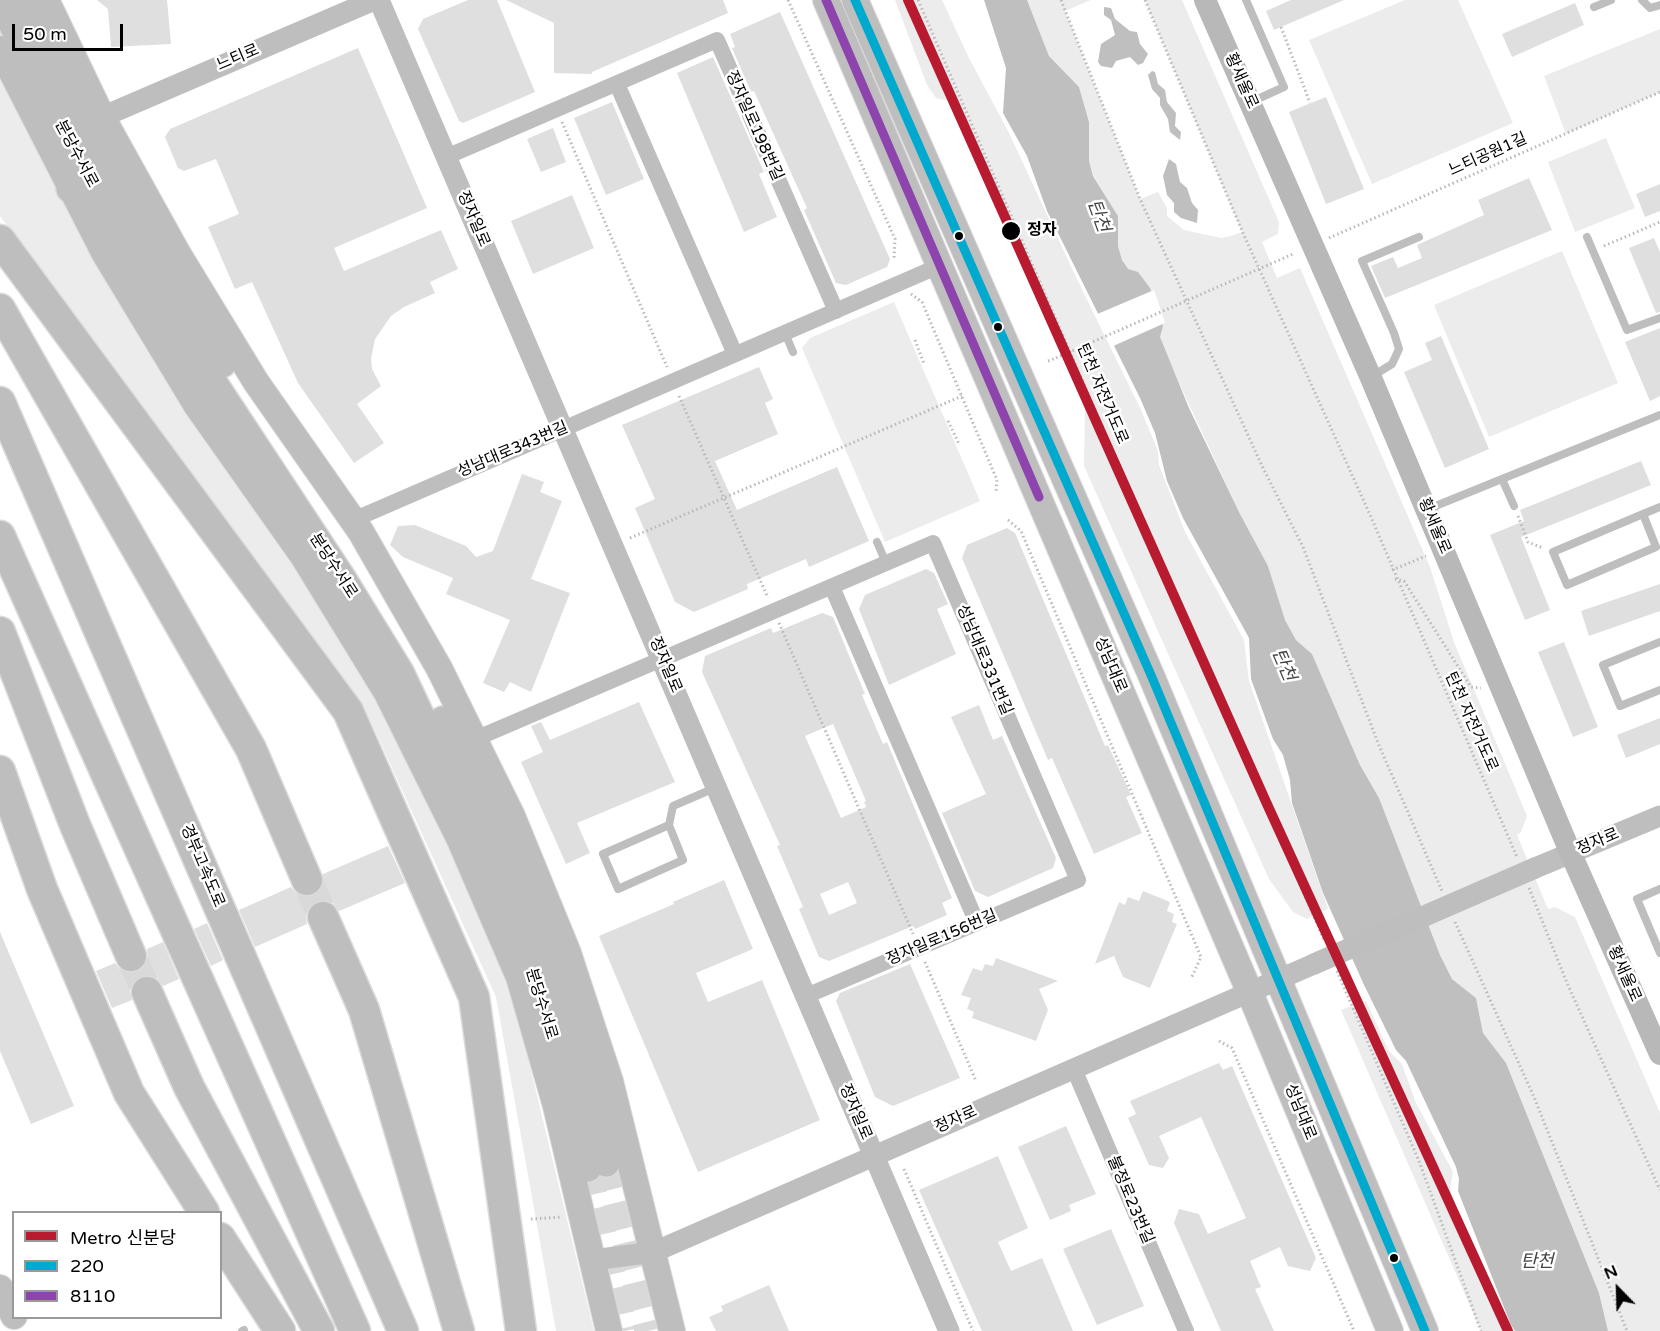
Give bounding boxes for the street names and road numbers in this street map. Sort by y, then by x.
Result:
street label: 느티로 [214,41,262,75]
street label: 황새울로 [1220,50,1262,112]
street label: 정자일로198번길 [721,68,787,184]
street label: 분당수서로 [50,117,102,191]
street label: 느티공원1길 [1446,129,1530,181]
street label: 정자일로 [453,188,493,250]
street label: 탄천 자전거도로 [1072,341,1132,447]
street label: 성남대로343번길 [455,418,571,482]
street label: 황새울로 [1414,495,1454,557]
street label: 분당수서로 [305,530,361,602]
street label: 성남대로331번길 [952,602,1016,718]
street label: 정자일로 [645,634,685,696]
street label: 성남대로 [1090,634,1130,696]
street label: 탄천 자전거도로 [1440,669,1502,775]
street label: 경부고속도로 [176,822,228,910]
street label: 정자로 [1574,825,1622,859]
street label: 정자일로156번길 [884,906,1000,970]
street label: 황새울로 [1603,943,1645,1005]
street label: 분당수서로 [521,966,561,1042]
street label: 정자일로 [835,1081,875,1143]
street label: 성남대로 [1280,1081,1320,1143]
street label: 정자로 [932,1102,980,1138]
street label: 불정로23번길 [1103,1153,1157,1247]

